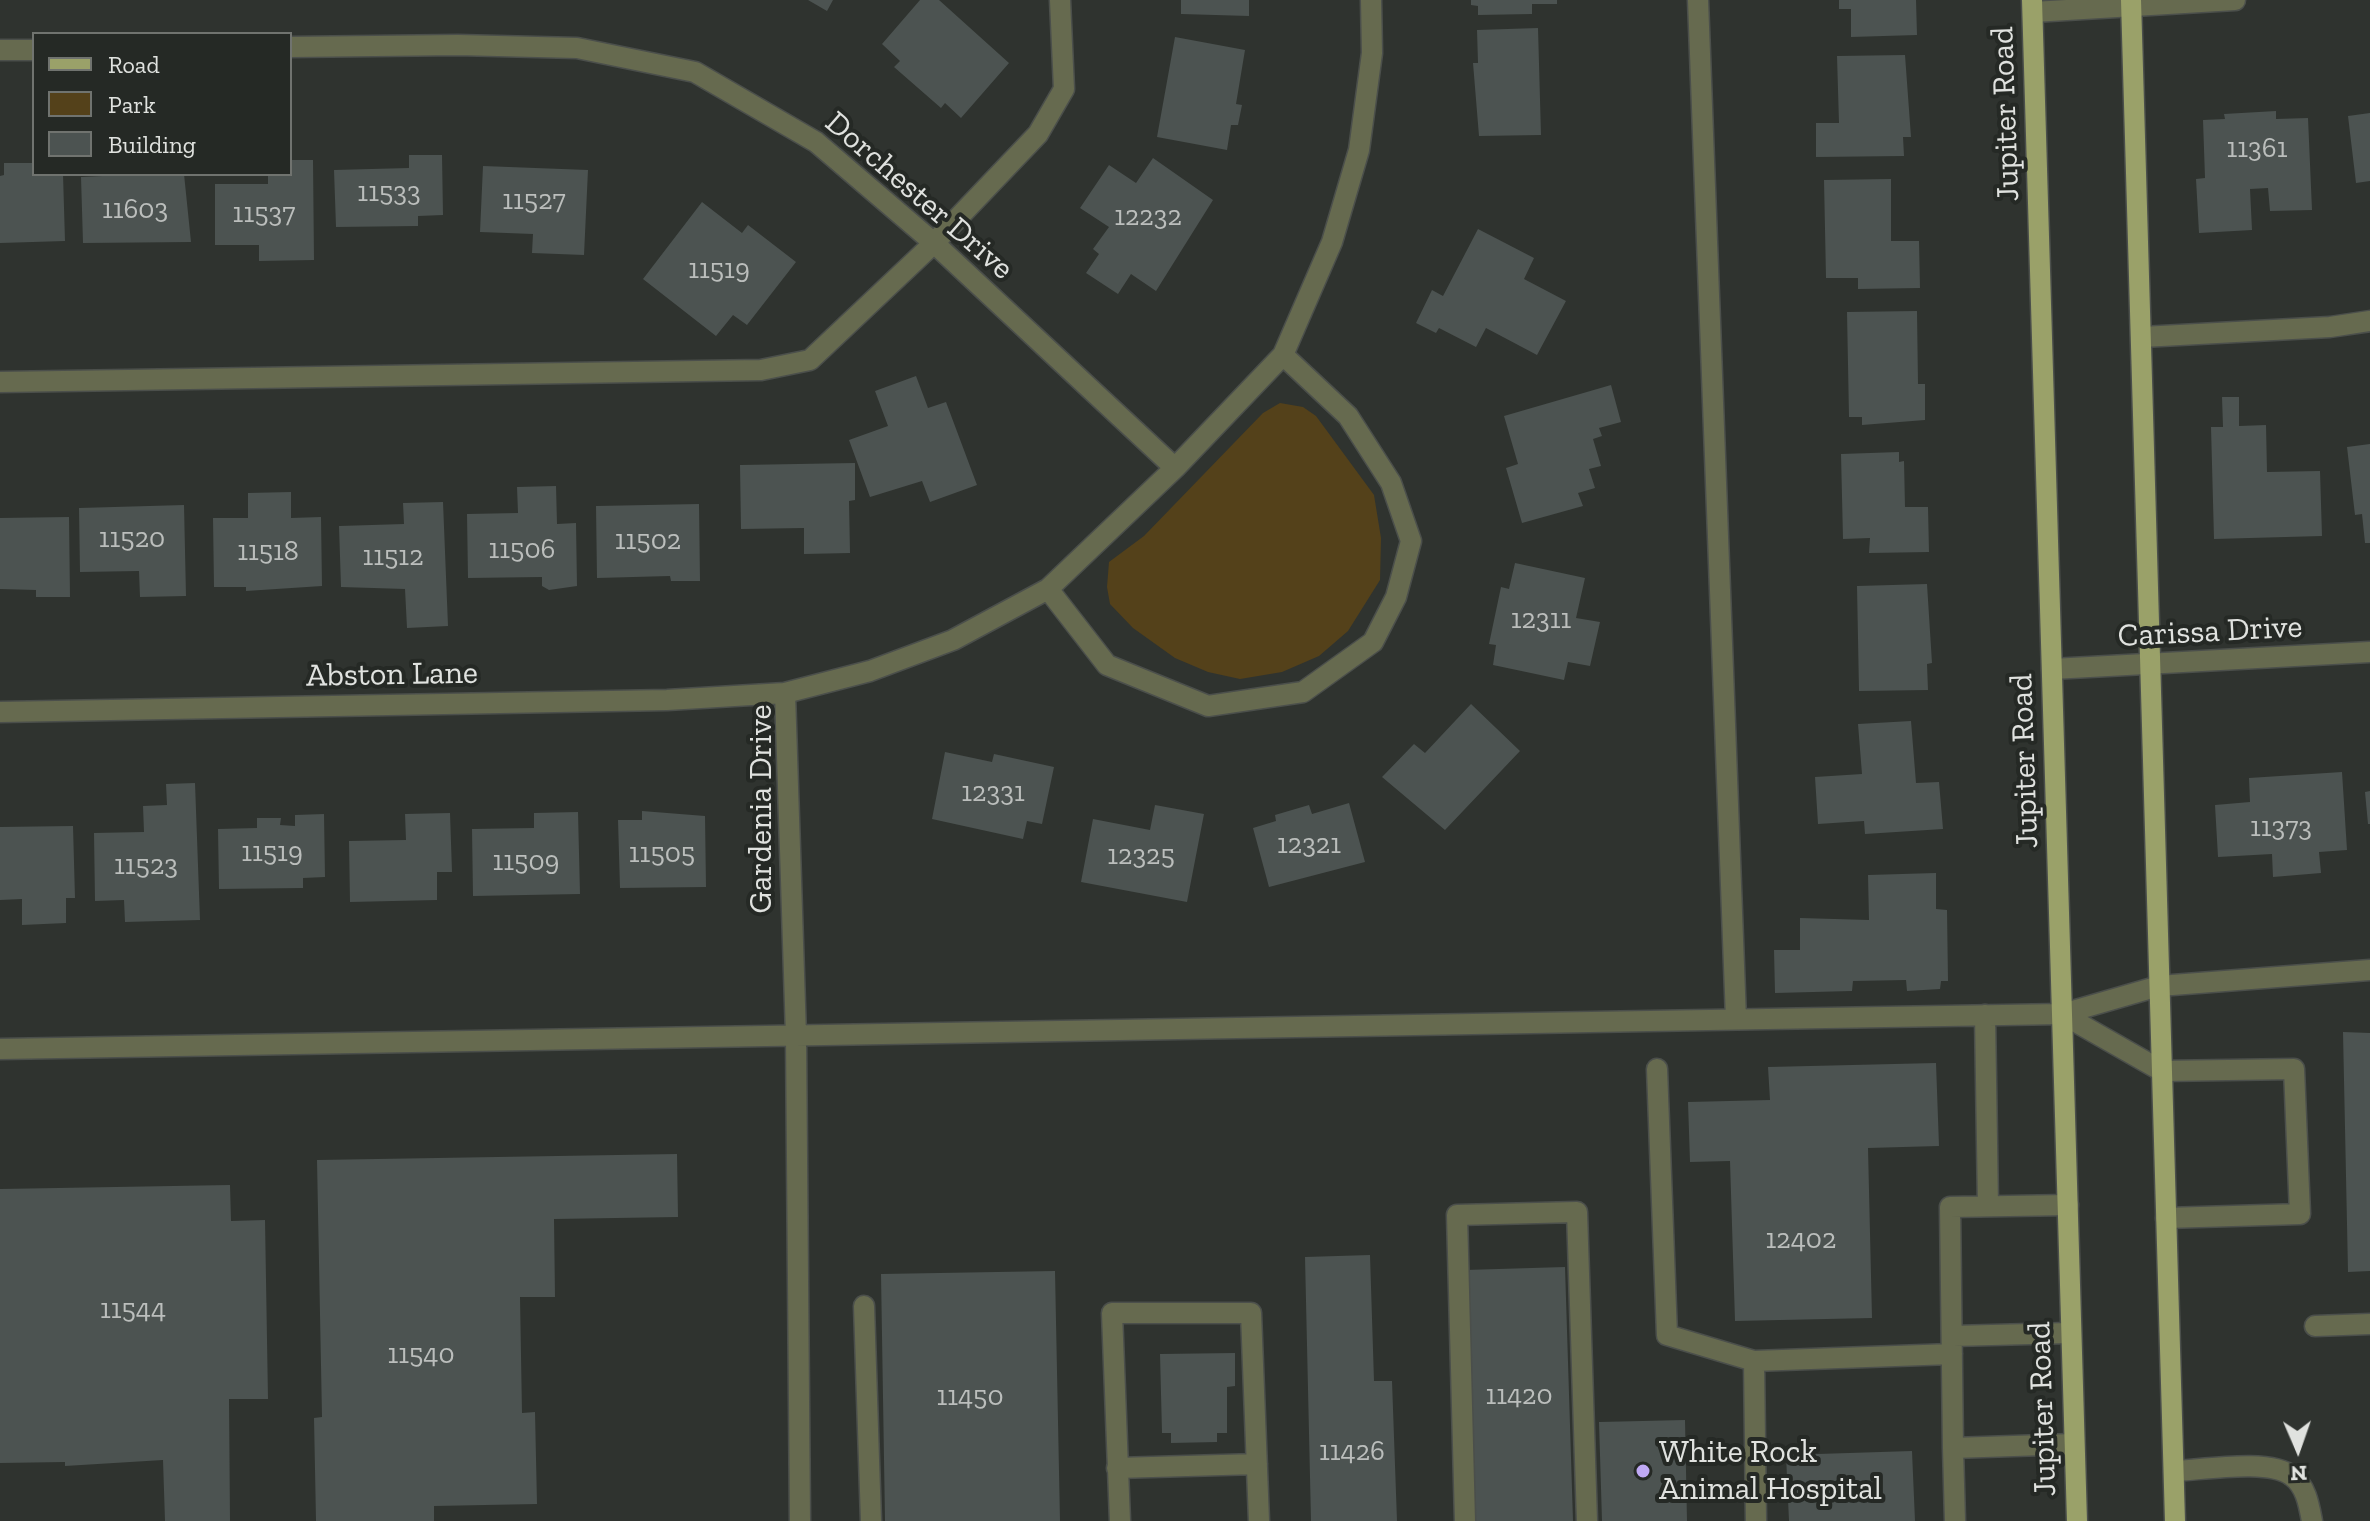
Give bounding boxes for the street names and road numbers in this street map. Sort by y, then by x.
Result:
street label: Jupiter Road [1984,26,2028,202]
street label: Dorchester Drive [817,104,1021,288]
street label: Carissa Drive [2117,608,2303,656]
street label: Abston Lane [306,654,478,696]
street label: Jupiter Road [2003,673,2047,849]
street label: Gardenia Drive [743,705,781,913]
street label: Jupiter Road [2021,1321,2065,1497]

